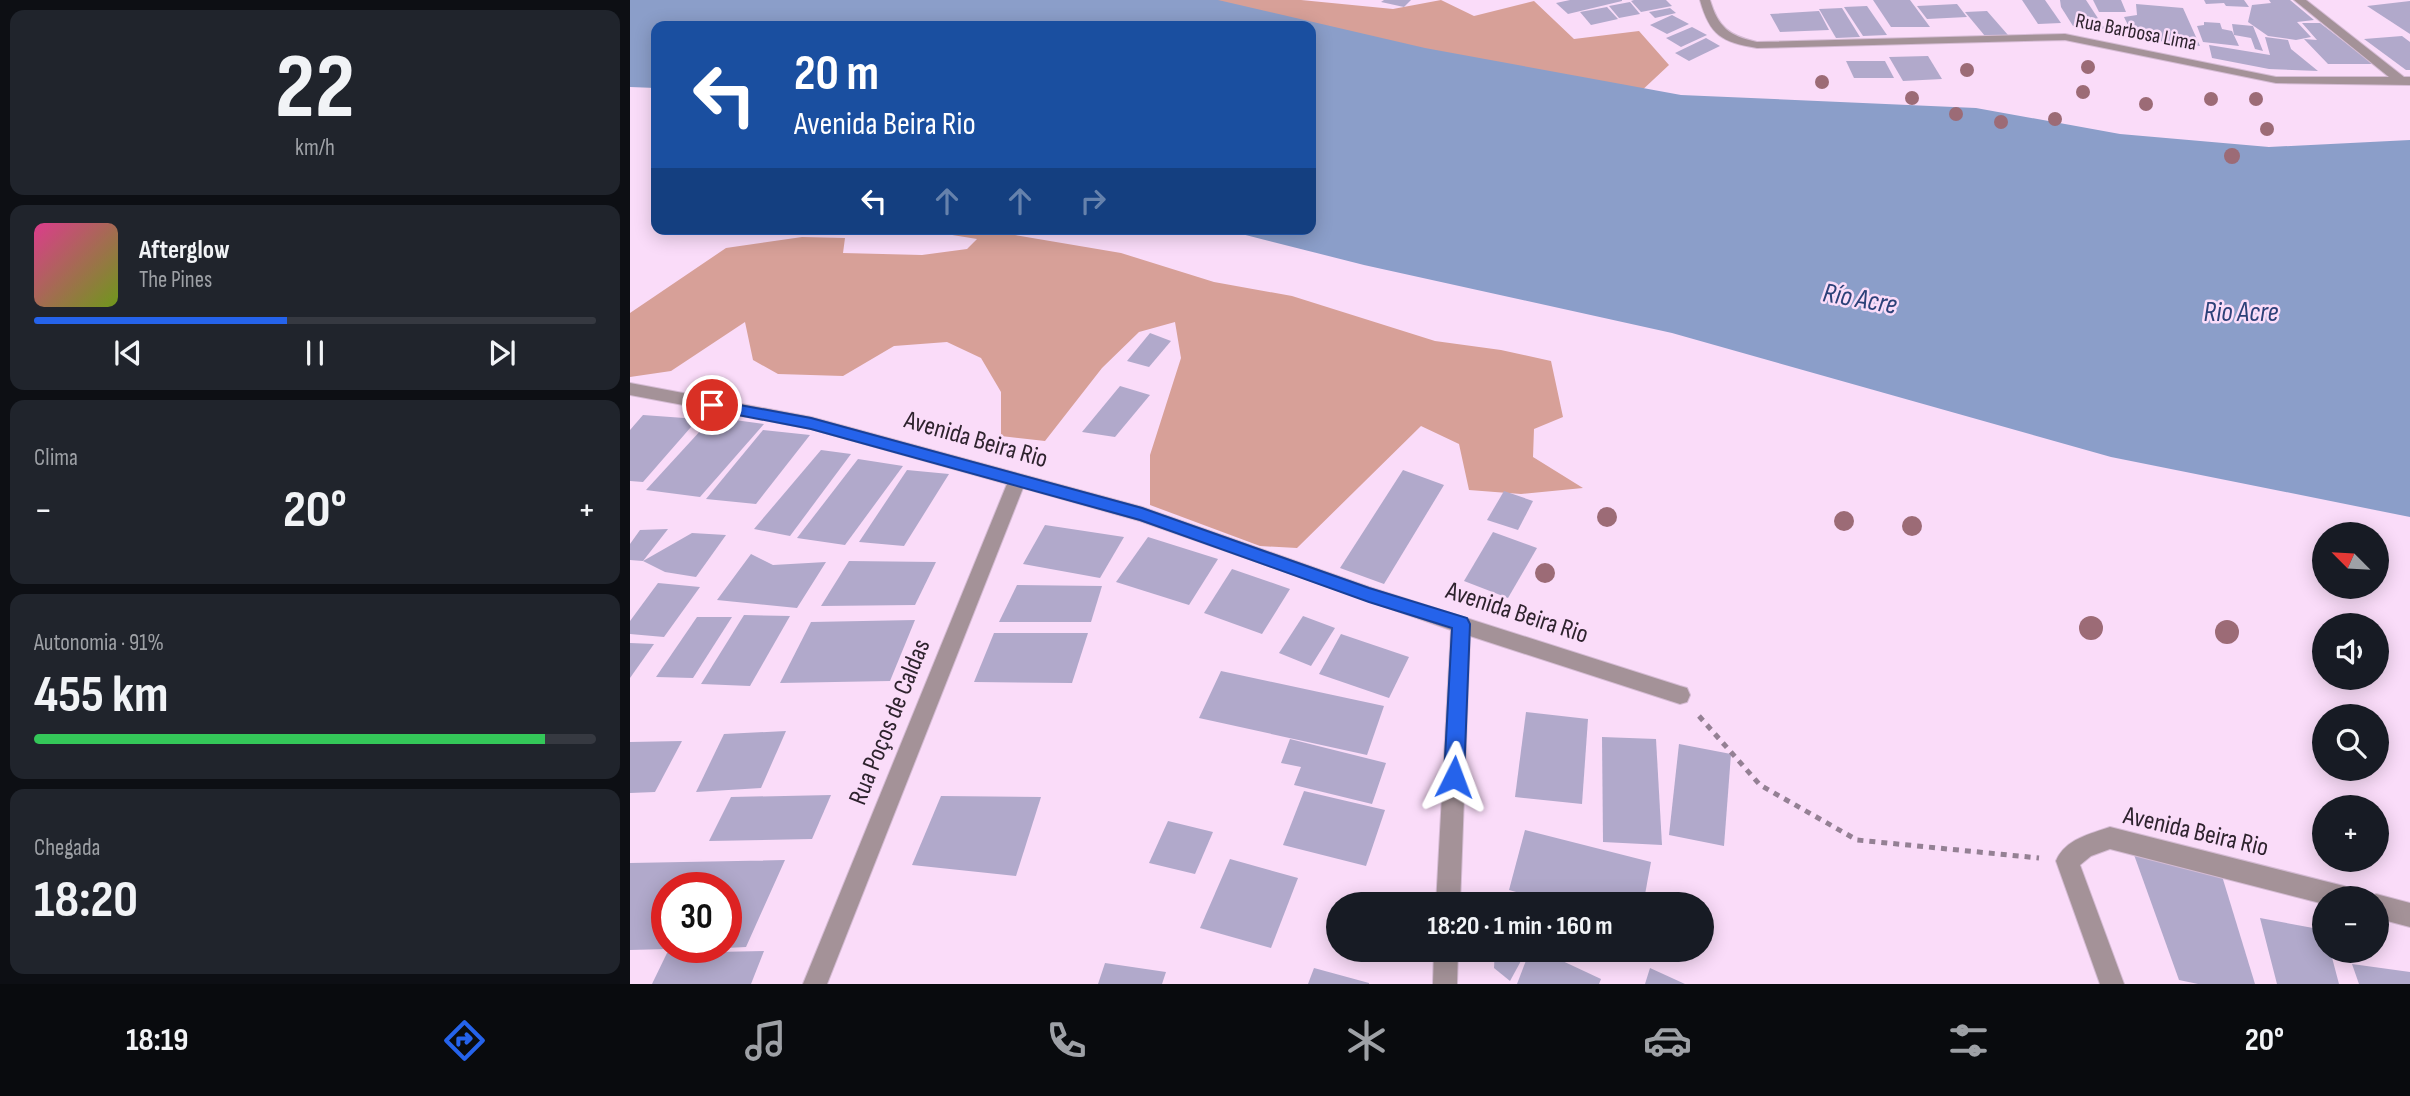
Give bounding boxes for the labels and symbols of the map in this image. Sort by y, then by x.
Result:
street label: Rua Barbosa Lima [2073,8,2199,56]
water label: Río Acre [1820,276,1900,322]
water label: Rio Acre [2204,296,2278,329]
pin [682,375,742,435]
street label: Avenida Beira Rio [900,404,1051,475]
north arrow [2312,522,2389,598]
street label: Avenida Beira Rio [1441,575,1592,651]
street label: Rua Poços de Caldas [843,635,937,809]
position arrow [1417,740,1491,814]
street label: Avenida Beira Rio [2120,800,2271,864]
speed limit sign: 30 [651,872,742,963]

